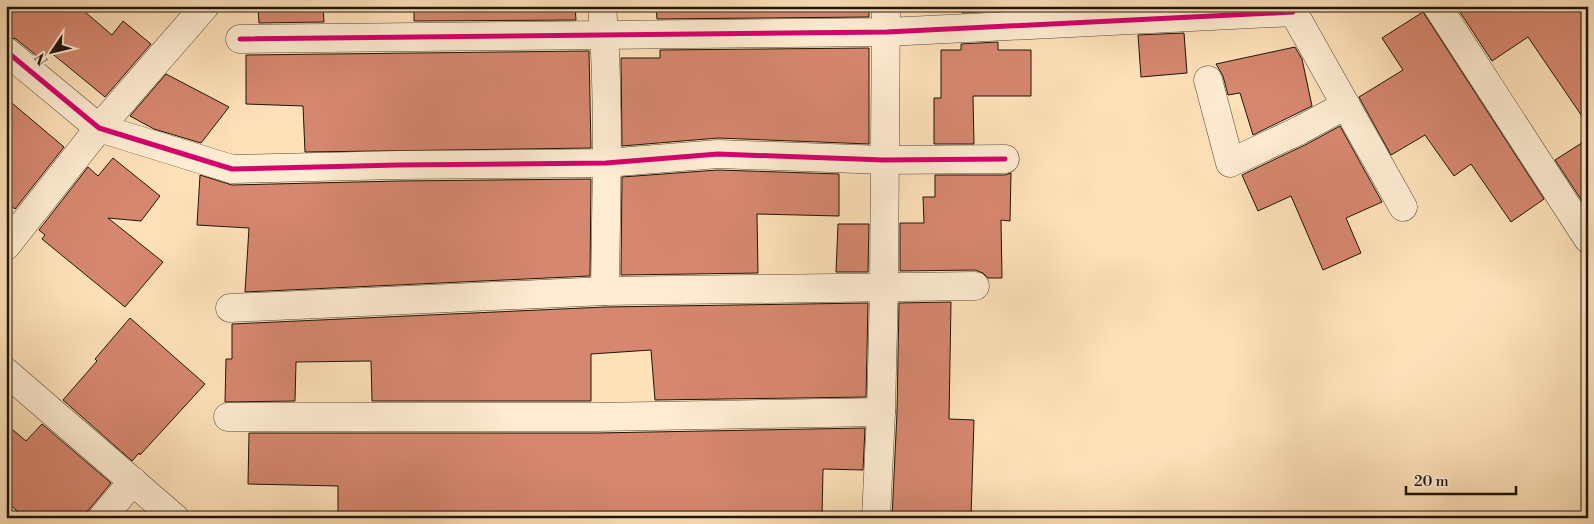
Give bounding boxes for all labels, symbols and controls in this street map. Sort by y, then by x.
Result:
north arrow [28,28,78,78]
text: N [32,49,53,69]
scale bar [1406,464,1516,496]
text: 20 m [1414,472,1449,491]

